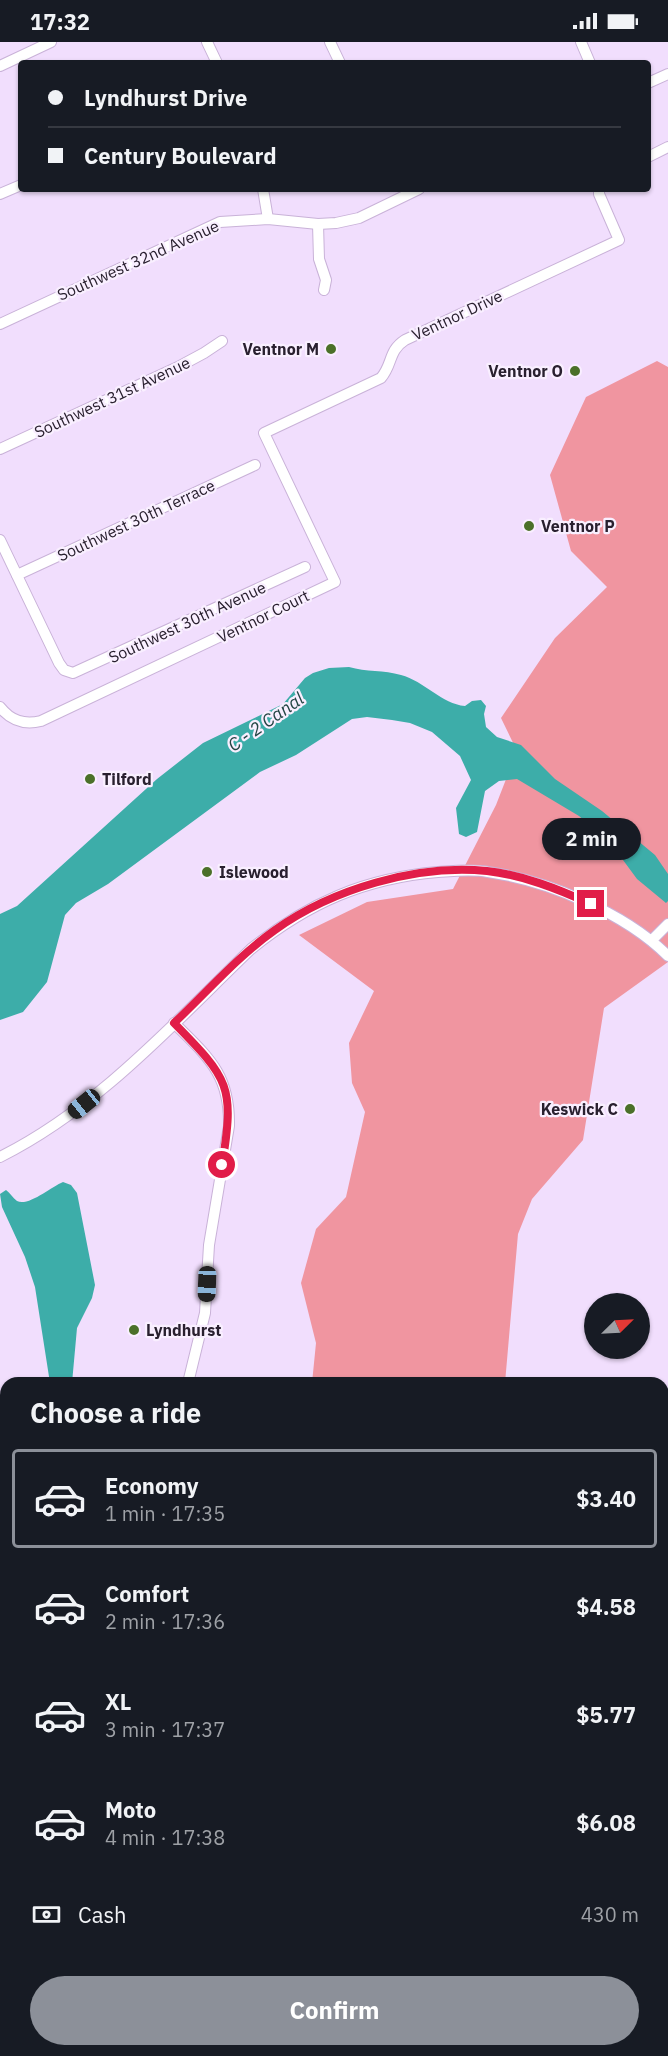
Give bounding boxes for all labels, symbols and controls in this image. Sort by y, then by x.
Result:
text: 17:32 [30,7,90,36]
text: Lyndhurst Drive [84,83,247,112]
text: Century Boulevard [84,141,277,170]
street label: Southwest 32nd Avenue [54,215,222,305]
street label: Ventnor Drive [409,285,506,345]
place label: Ventnor M [243,339,319,359]
marker: Ventnor M [324,342,338,356]
street label: Southwest 31st Avenue [31,352,193,442]
place label: Ventnor O [488,361,563,381]
marker: Ventnor O [568,364,582,378]
street label: Southwest 30th Terrace [54,475,218,565]
place label: Ventnor P [541,516,615,536]
marker: Ventnor P [522,519,536,533]
street label: Southwest 30th Avenue [105,577,269,667]
street label: Ventnor Court [214,585,312,647]
water label: C - 2 Canal [223,687,309,756]
place label: Tilford [102,769,152,789]
marker: Tilford [83,772,97,786]
callout: 2 min [542,817,640,859]
text: 2 min [565,825,618,852]
place label: Islewood [219,862,289,882]
marker: Islewood [200,865,214,879]
route end [577,890,604,917]
car [64,1086,104,1122]
place label: Keswick C [541,1099,618,1119]
marker: Keswick C [623,1102,637,1116]
route start [208,1151,235,1178]
car [197,1266,217,1302]
north arrow [584,1293,650,1359]
map controls [584,1293,650,1359]
place label: Lyndhurst [146,1320,221,1340]
marker: Lyndhurst [127,1323,141,1337]
text: Choose a ride [30,1395,201,1430]
text: Economy [105,1471,199,1500]
icon: car [33,1472,87,1526]
text: $3.40 [576,1484,636,1513]
text: 1 min · 17:35 [105,1500,225,1527]
text: Comfort [105,1579,189,1608]
icon: car [33,1580,87,1634]
text: $4.58 [576,1592,636,1621]
text: 2 min · 17:36 [105,1608,225,1635]
text: XL [105,1687,131,1716]
icon: car [33,1688,87,1742]
text: $5.77 [576,1700,636,1729]
text: 3 min · 17:37 [105,1716,225,1743]
text: Moto [105,1795,156,1824]
icon: car [33,1796,87,1850]
text: $6.08 [576,1808,636,1837]
text: 4 min · 17:38 [105,1824,225,1851]
icon: cash [30,1898,63,1931]
text: Cash [78,1900,127,1929]
text: 430 m [581,1901,639,1928]
button: Confirm [30,1976,639,2045]

